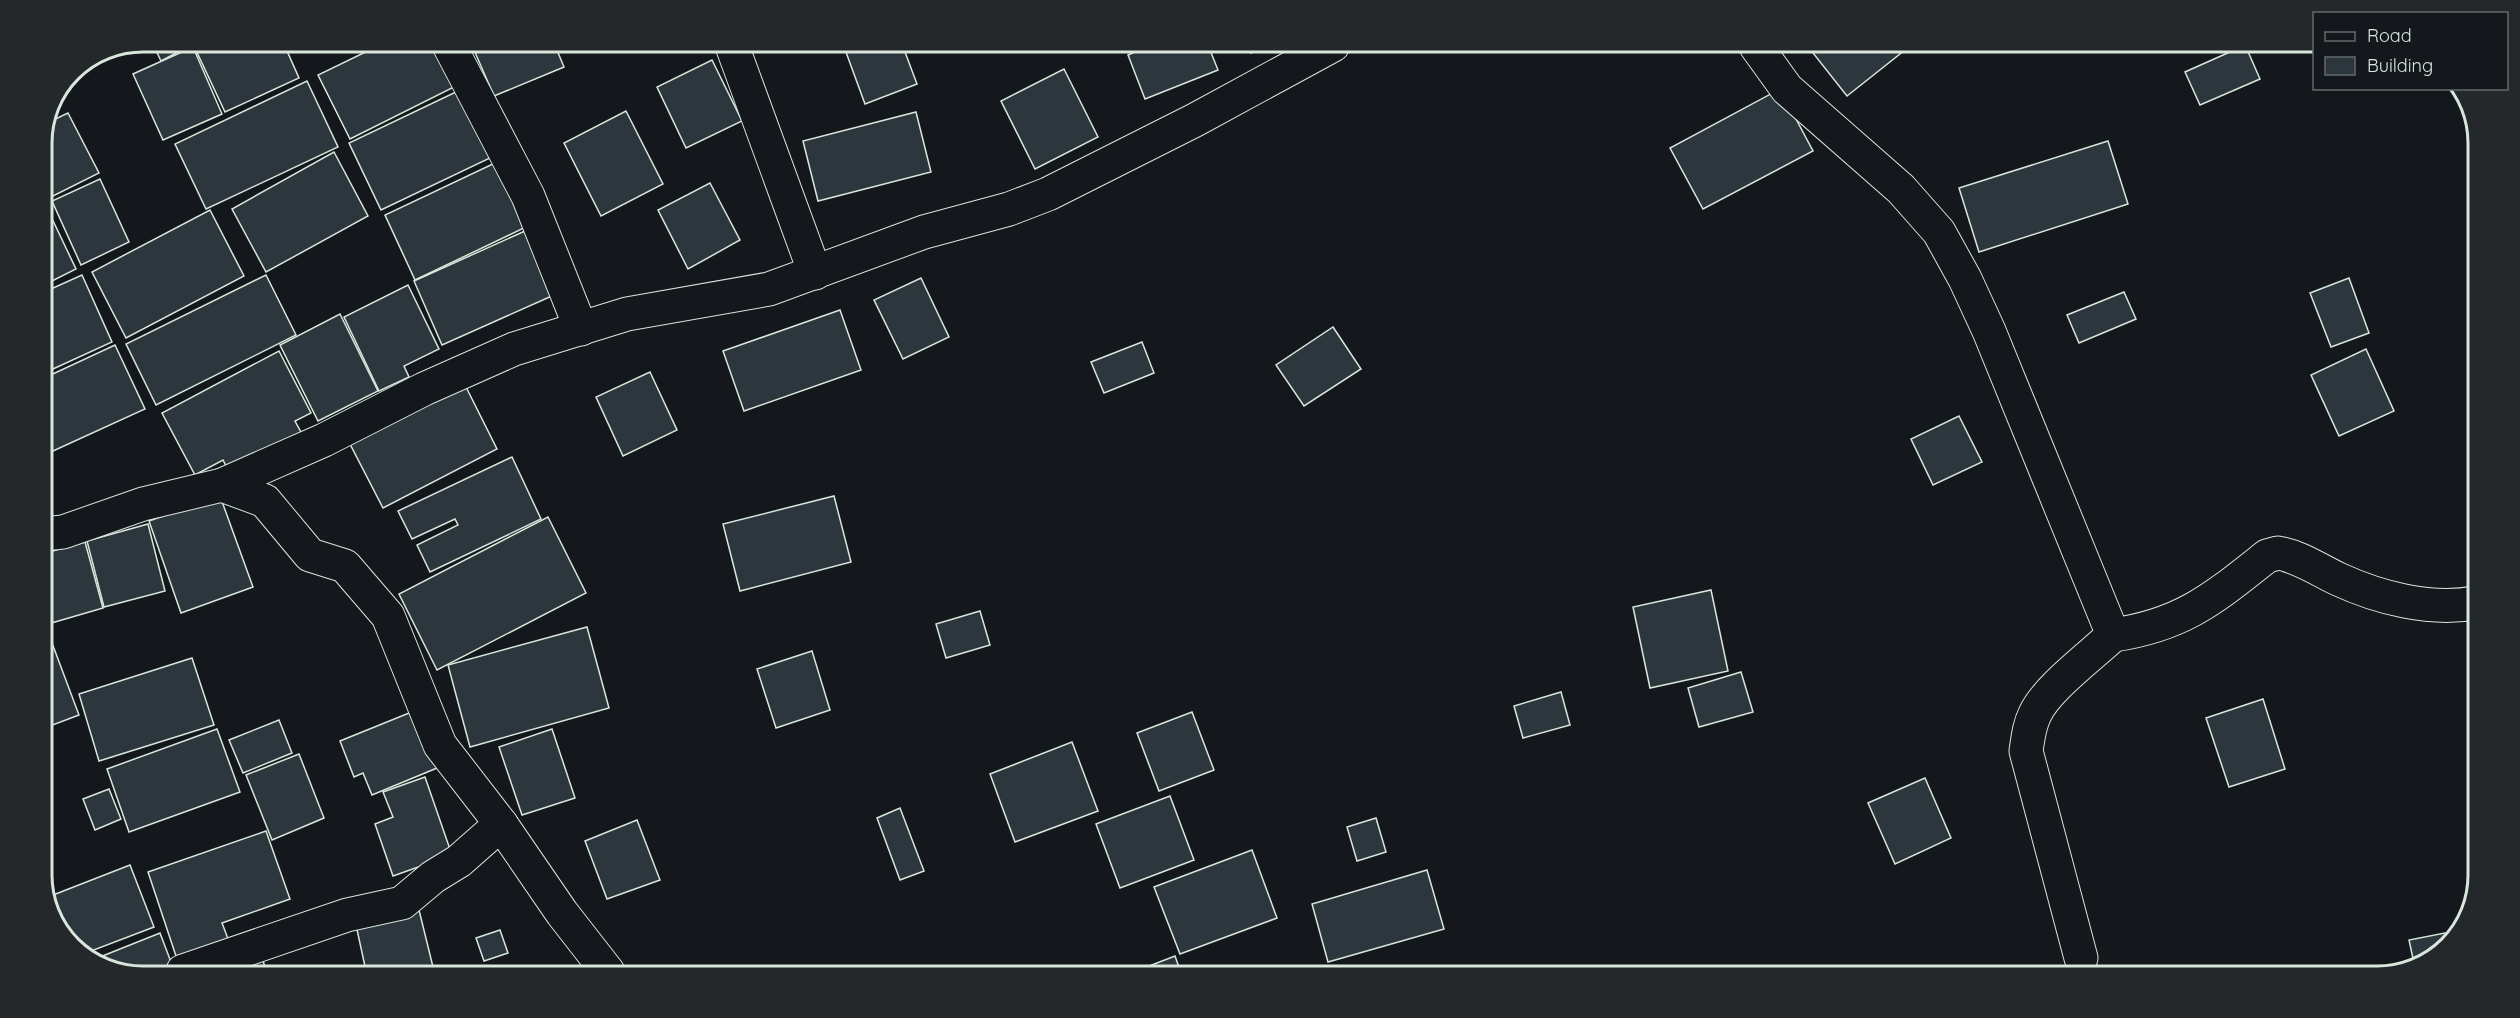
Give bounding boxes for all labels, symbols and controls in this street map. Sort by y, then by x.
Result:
legend [2313,12,2508,90]
text: Road [2367,24,2412,47]
text: Building [2367,54,2433,77]

